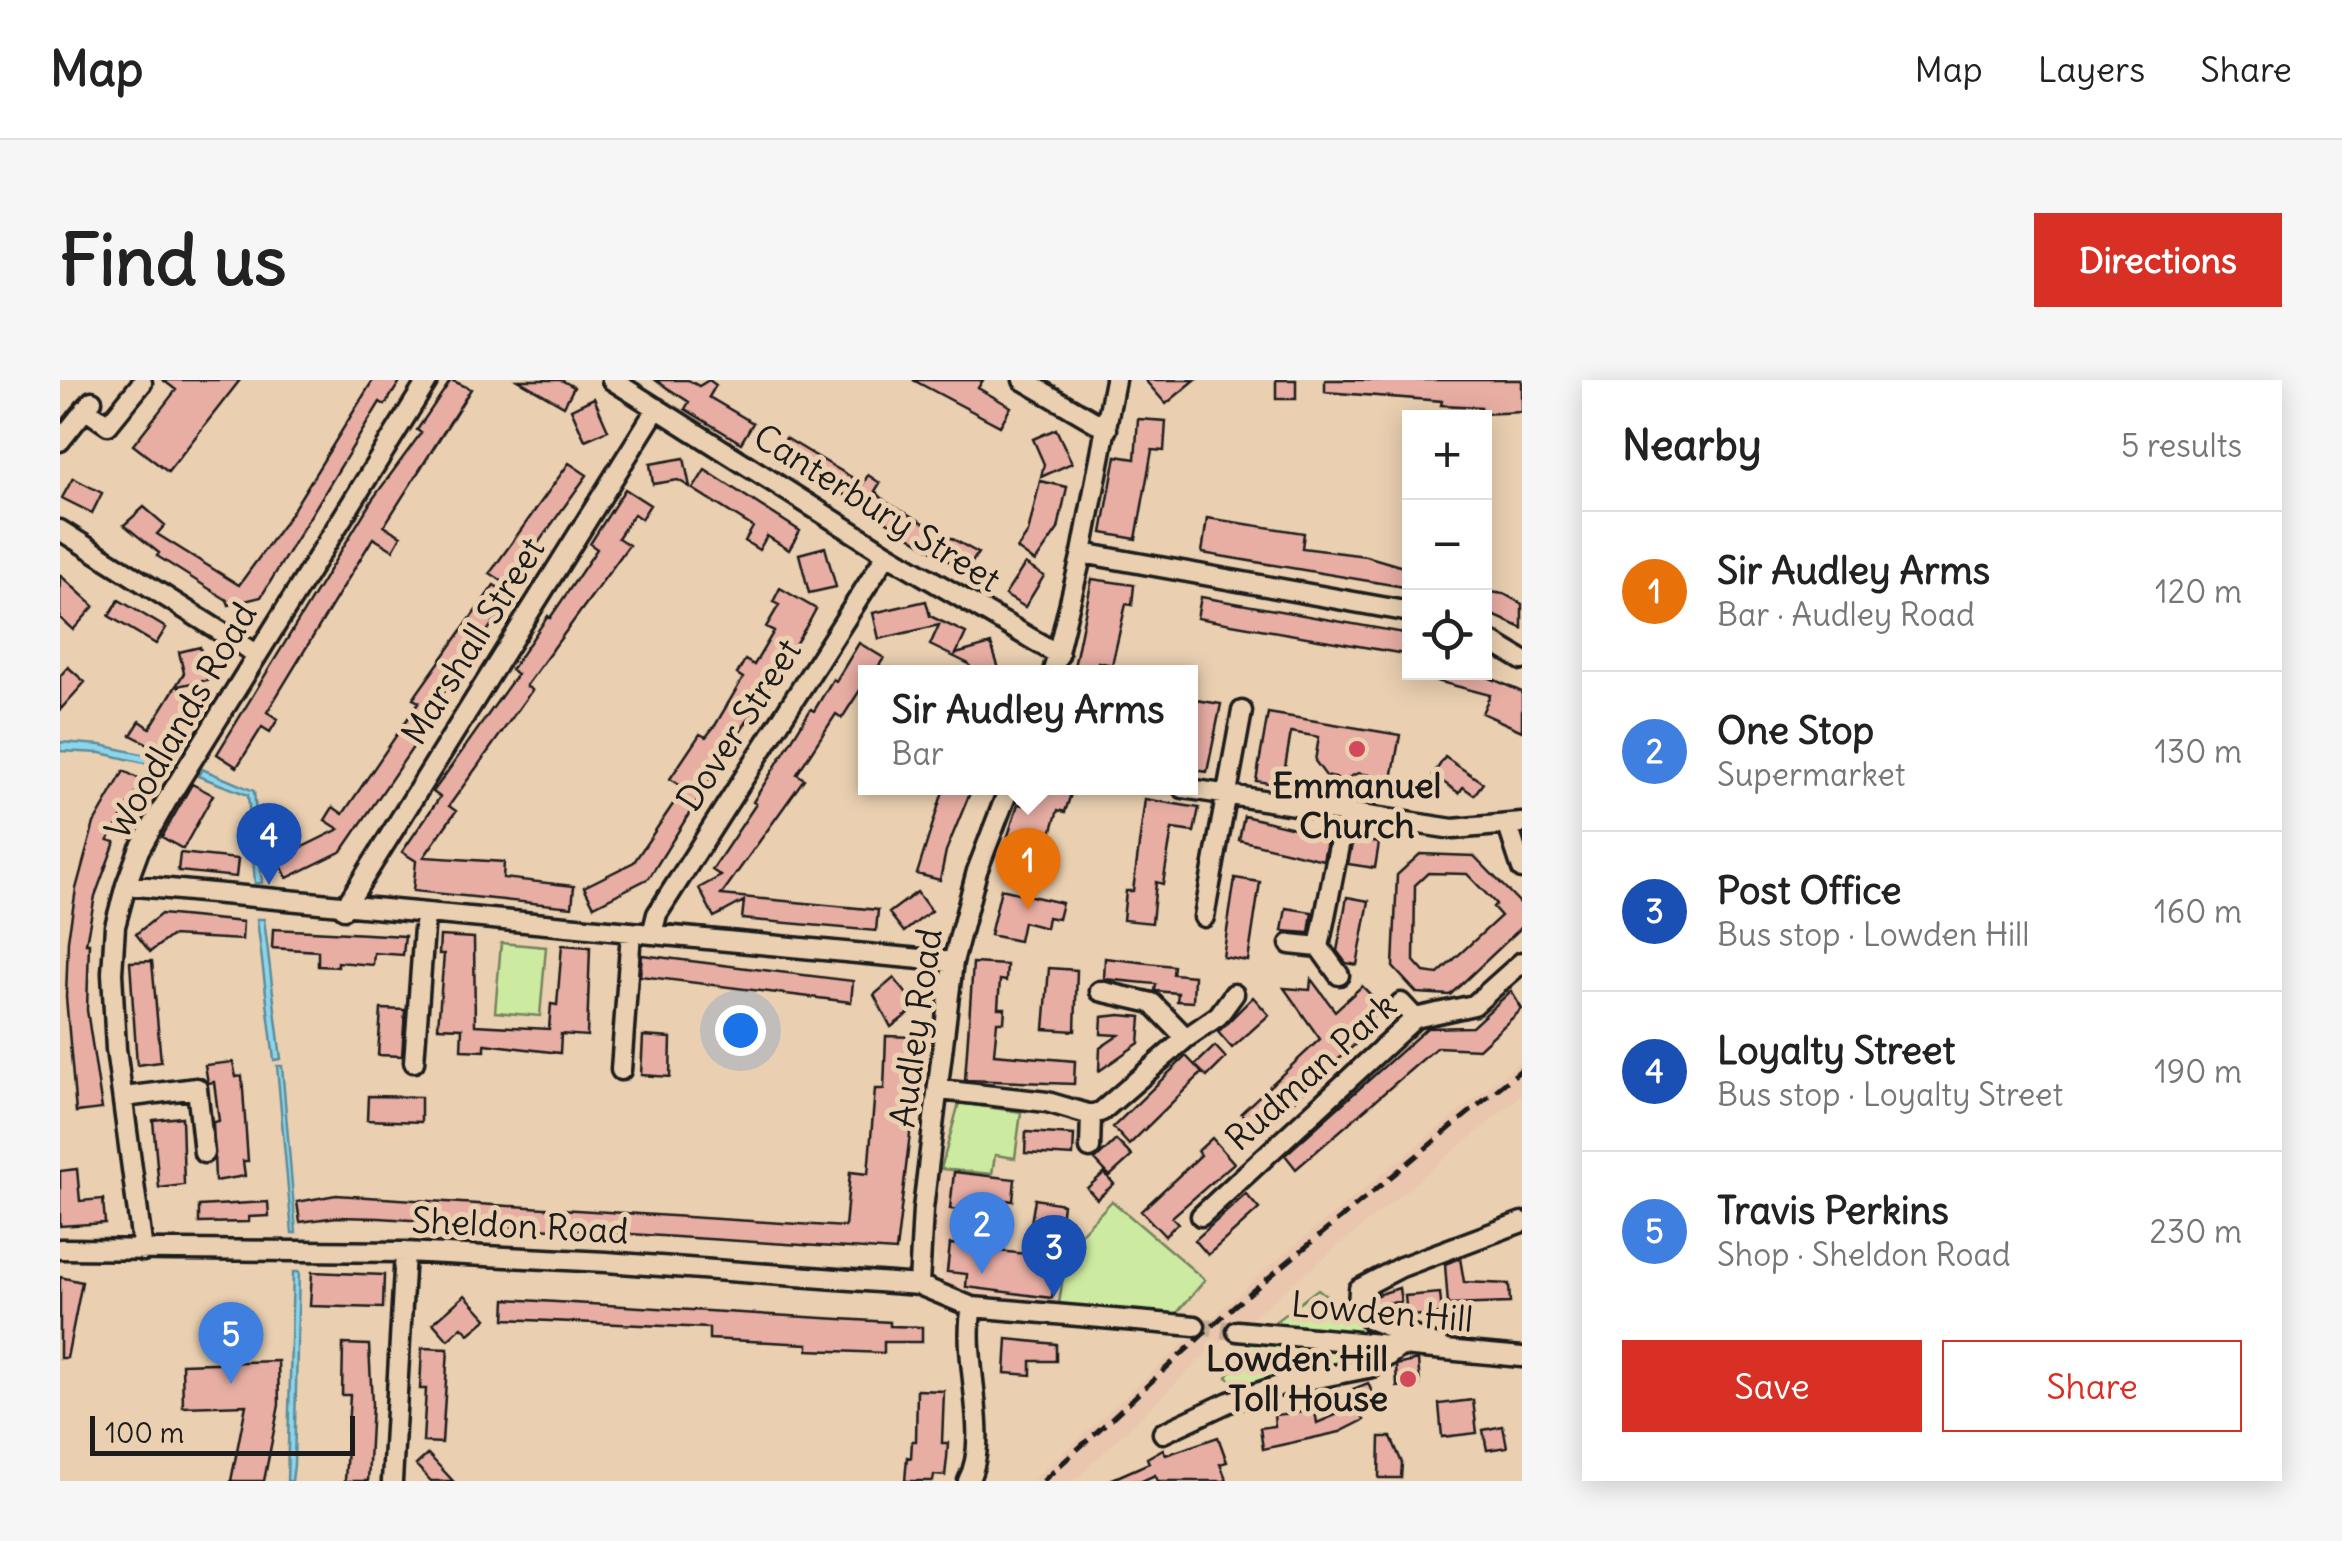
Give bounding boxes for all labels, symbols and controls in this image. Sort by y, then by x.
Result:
text: Map [50,39,143,99]
text: Map [1915,47,1983,91]
text: Layers [2038,47,2145,91]
text: Share [2200,47,2292,91]
button: Directions [2034,213,2282,307]
text: Find us [60,216,286,304]
map controls [1402,410,1492,680]
button: + [1402,410,1492,500]
street label: Canterbury Street [746,414,1009,601]
text: Nearby [1622,419,1761,471]
text: 5 results [2121,425,2242,466]
button: − [1402,500,1492,590]
street label: Marshall Street [391,529,553,752]
text: Sir Audley Arms [1717,547,1990,594]
text: 1 [1648,571,1661,612]
text: 120 m [2155,571,2242,612]
button: locate [1402,590,1492,680]
text: Bar · Audley Road [1717,594,1975,635]
street label: Woodlands Road [95,595,266,846]
street label: Dover Street [666,630,810,819]
popup [858,665,1198,795]
text: Sir Audley Arms [891,686,1165,733]
text: One Stop [1717,707,1874,754]
text: 2 [1646,731,1663,772]
text: 130 m [2154,731,2242,772]
text: Bar [891,733,944,774]
marker: Emmanuel Church [1346,738,1368,760]
text: Supermarket [1717,754,1906,795]
place label: Emmanuel Church [1273,763,1441,847]
pin: 4 [236,802,302,885]
pin: 1 [996,828,1060,910]
text: Post Office [1717,867,1901,914]
text: 3 [1645,891,1664,932]
text: 160 m [2154,891,2242,932]
text: Bus stop · Lowden Hill [1717,914,2029,955]
street label: Audley Road [879,926,951,1130]
street label: Rudman Park [1216,983,1405,1159]
your location [715,1005,766,1056]
text: Loyalty Street [1717,1027,1955,1074]
text: 4 [1645,1051,1664,1092]
text: 190 m [2154,1051,2242,1092]
text: Bus stop · Loyalty Street [1717,1074,2063,1115]
text: Travis Perkins [1717,1187,1949,1234]
pin: 2 [950,1192,1014,1274]
street label: Sheldon Road [410,1197,630,1253]
text: 5 [1645,1211,1664,1252]
text: 230 m [2150,1211,2242,1252]
pin: 3 [1022,1214,1086,1297]
text: Shop · Sheldon Road [1717,1234,2010,1275]
street label: Lowden Hill [1289,1281,1475,1341]
pin: 5 [198,1302,264,1384]
place label: Lowden Hill Toll House [1206,1336,1388,1420]
button: Save [1622,1340,1922,1432]
button: Share [1942,1340,2242,1432]
marker: Lowden Hill Toll House [1397,1368,1419,1390]
scale bar [90,1411,355,1456]
text: 100 m [105,1415,184,1451]

